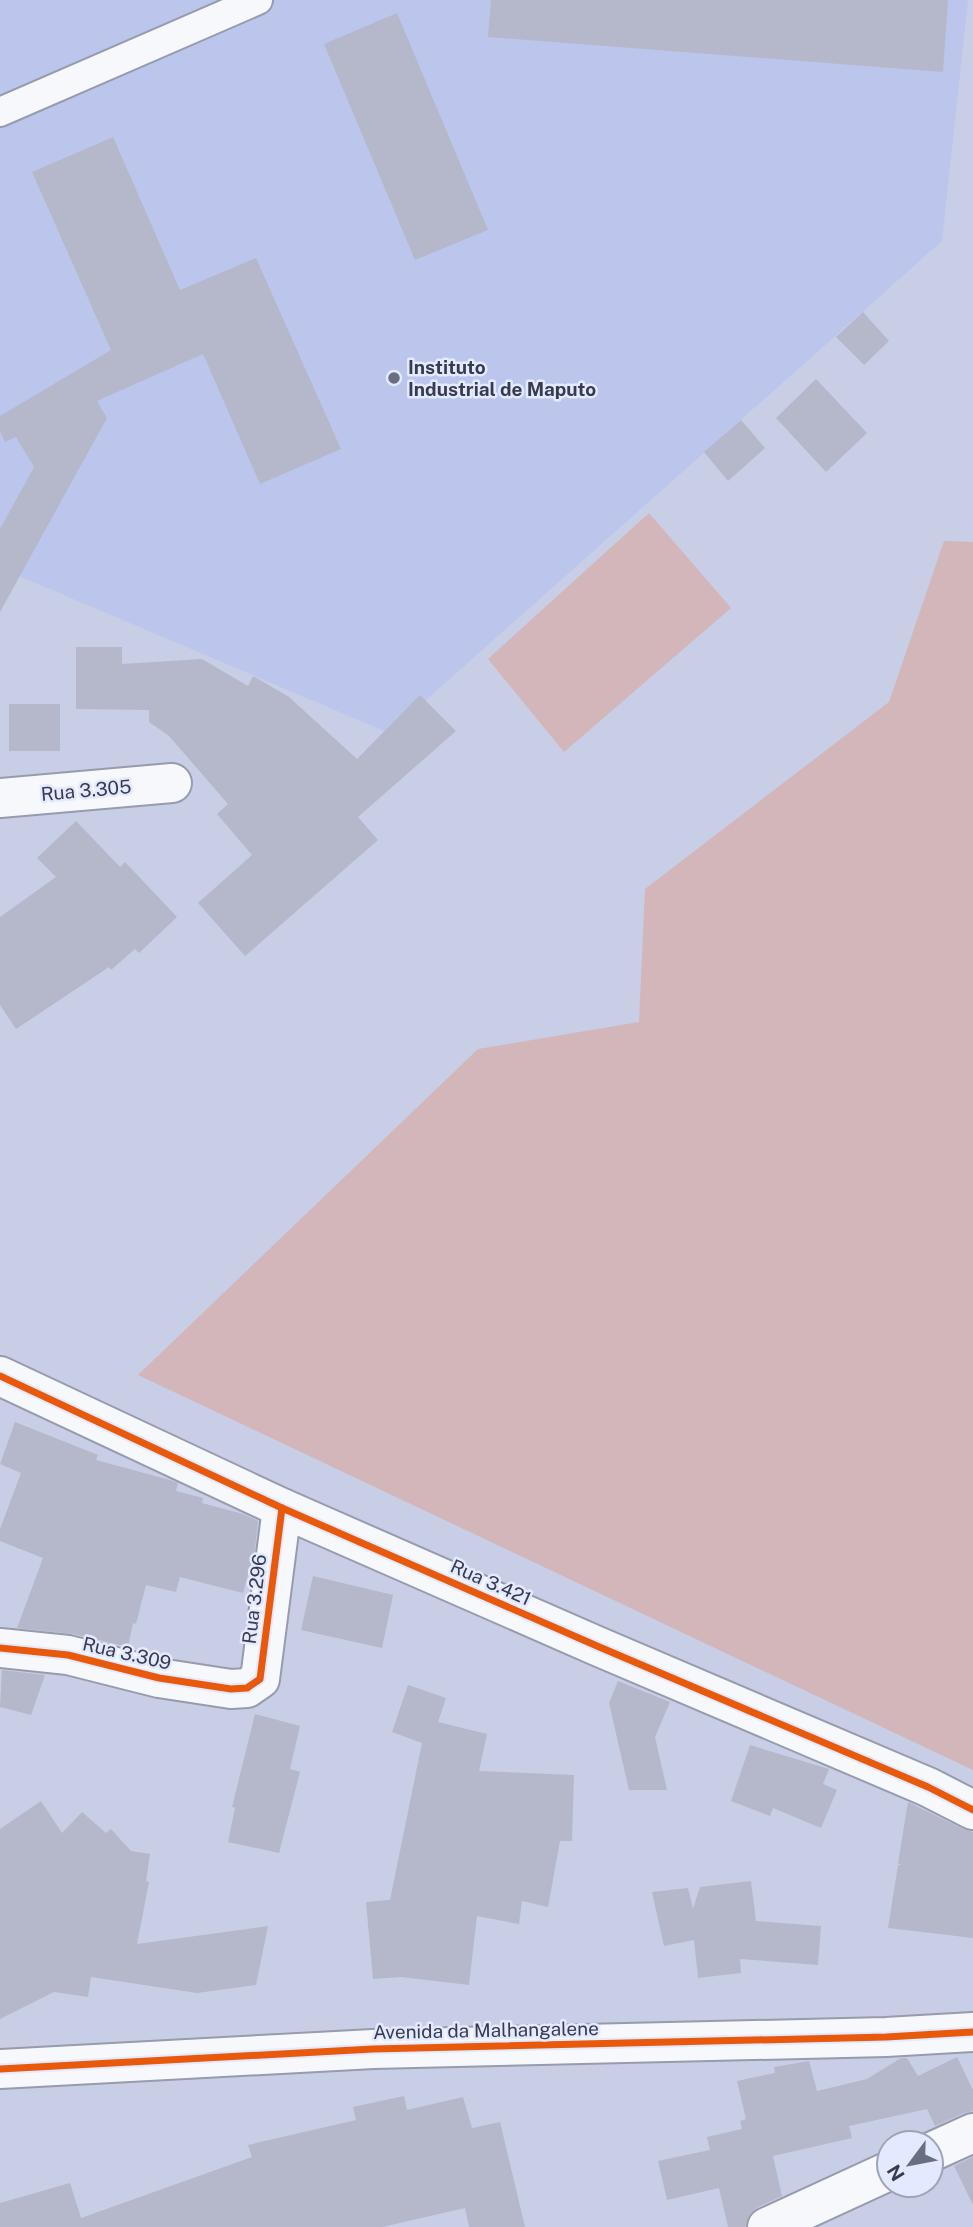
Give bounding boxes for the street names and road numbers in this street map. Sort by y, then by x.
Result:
street label: Rua 3.305 [40,775,132,805]
street label: Rua 3.296 [238,1553,270,1645]
street label: Rua 3.421 [447,1554,535,1610]
street label: Rua 3.309 [81,1632,173,1674]
street label: Avenida da Malhangalene [373,2017,599,2043]

